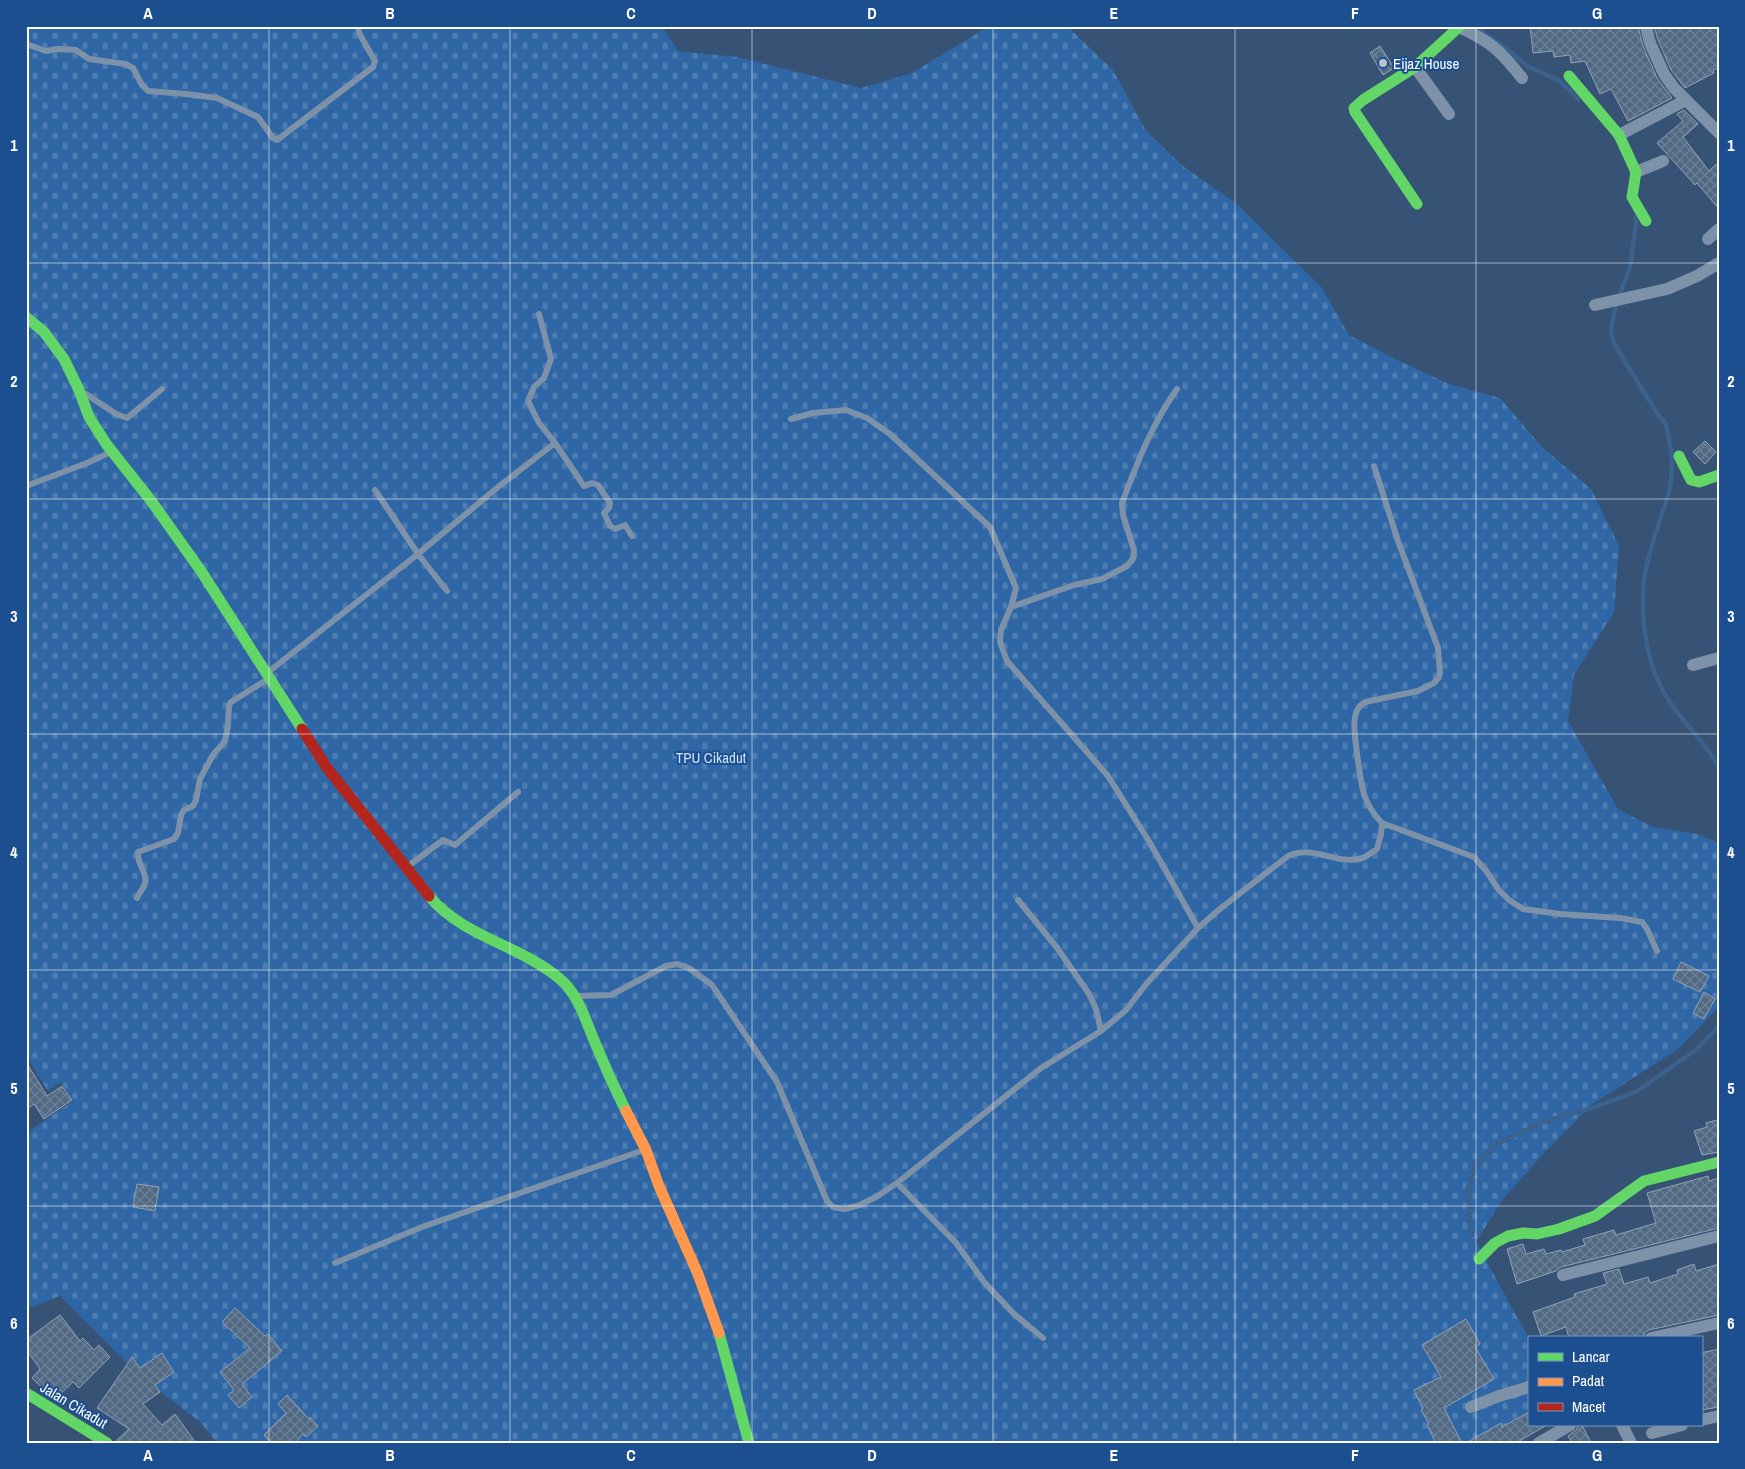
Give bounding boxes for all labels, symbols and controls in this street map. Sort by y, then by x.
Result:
text: A [143,2,153,24]
text: B [385,2,395,24]
text: C [626,2,636,24]
text: D [867,2,877,24]
text: E [1110,2,1119,24]
text: F [1351,2,1359,24]
text: G [1592,2,1602,24]
place label: Eijaz House [1393,53,1459,74]
marker: Eijaz House [1377,57,1389,69]
text: 1 [10,134,18,156]
text: 1 [1727,134,1735,156]
text: 2 [10,370,18,392]
text: 2 [1727,370,1735,392]
text: 3 [10,605,18,627]
text: 3 [1727,605,1735,627]
park label: TPU Cikadut [676,747,747,768]
text: 4 [10,841,18,863]
text: 4 [1727,841,1735,863]
text: 5 [10,1077,18,1099]
text: 5 [1727,1077,1735,1099]
text: 6 [10,1312,18,1334]
text: 6 [1727,1312,1735,1334]
legend [1528,1336,1702,1426]
text: Lancar [1572,1346,1610,1367]
text: Padat [1572,1370,1605,1391]
street label: Jalan Cikadut [36,1377,112,1434]
text: Macet [1572,1396,1606,1417]
text: A [143,1444,153,1466]
text: B [385,1444,395,1466]
text: C [626,1444,636,1466]
text: D [867,1444,877,1466]
text: E [1110,1444,1119,1466]
text: F [1351,1444,1359,1466]
text: G [1592,1444,1602,1466]

